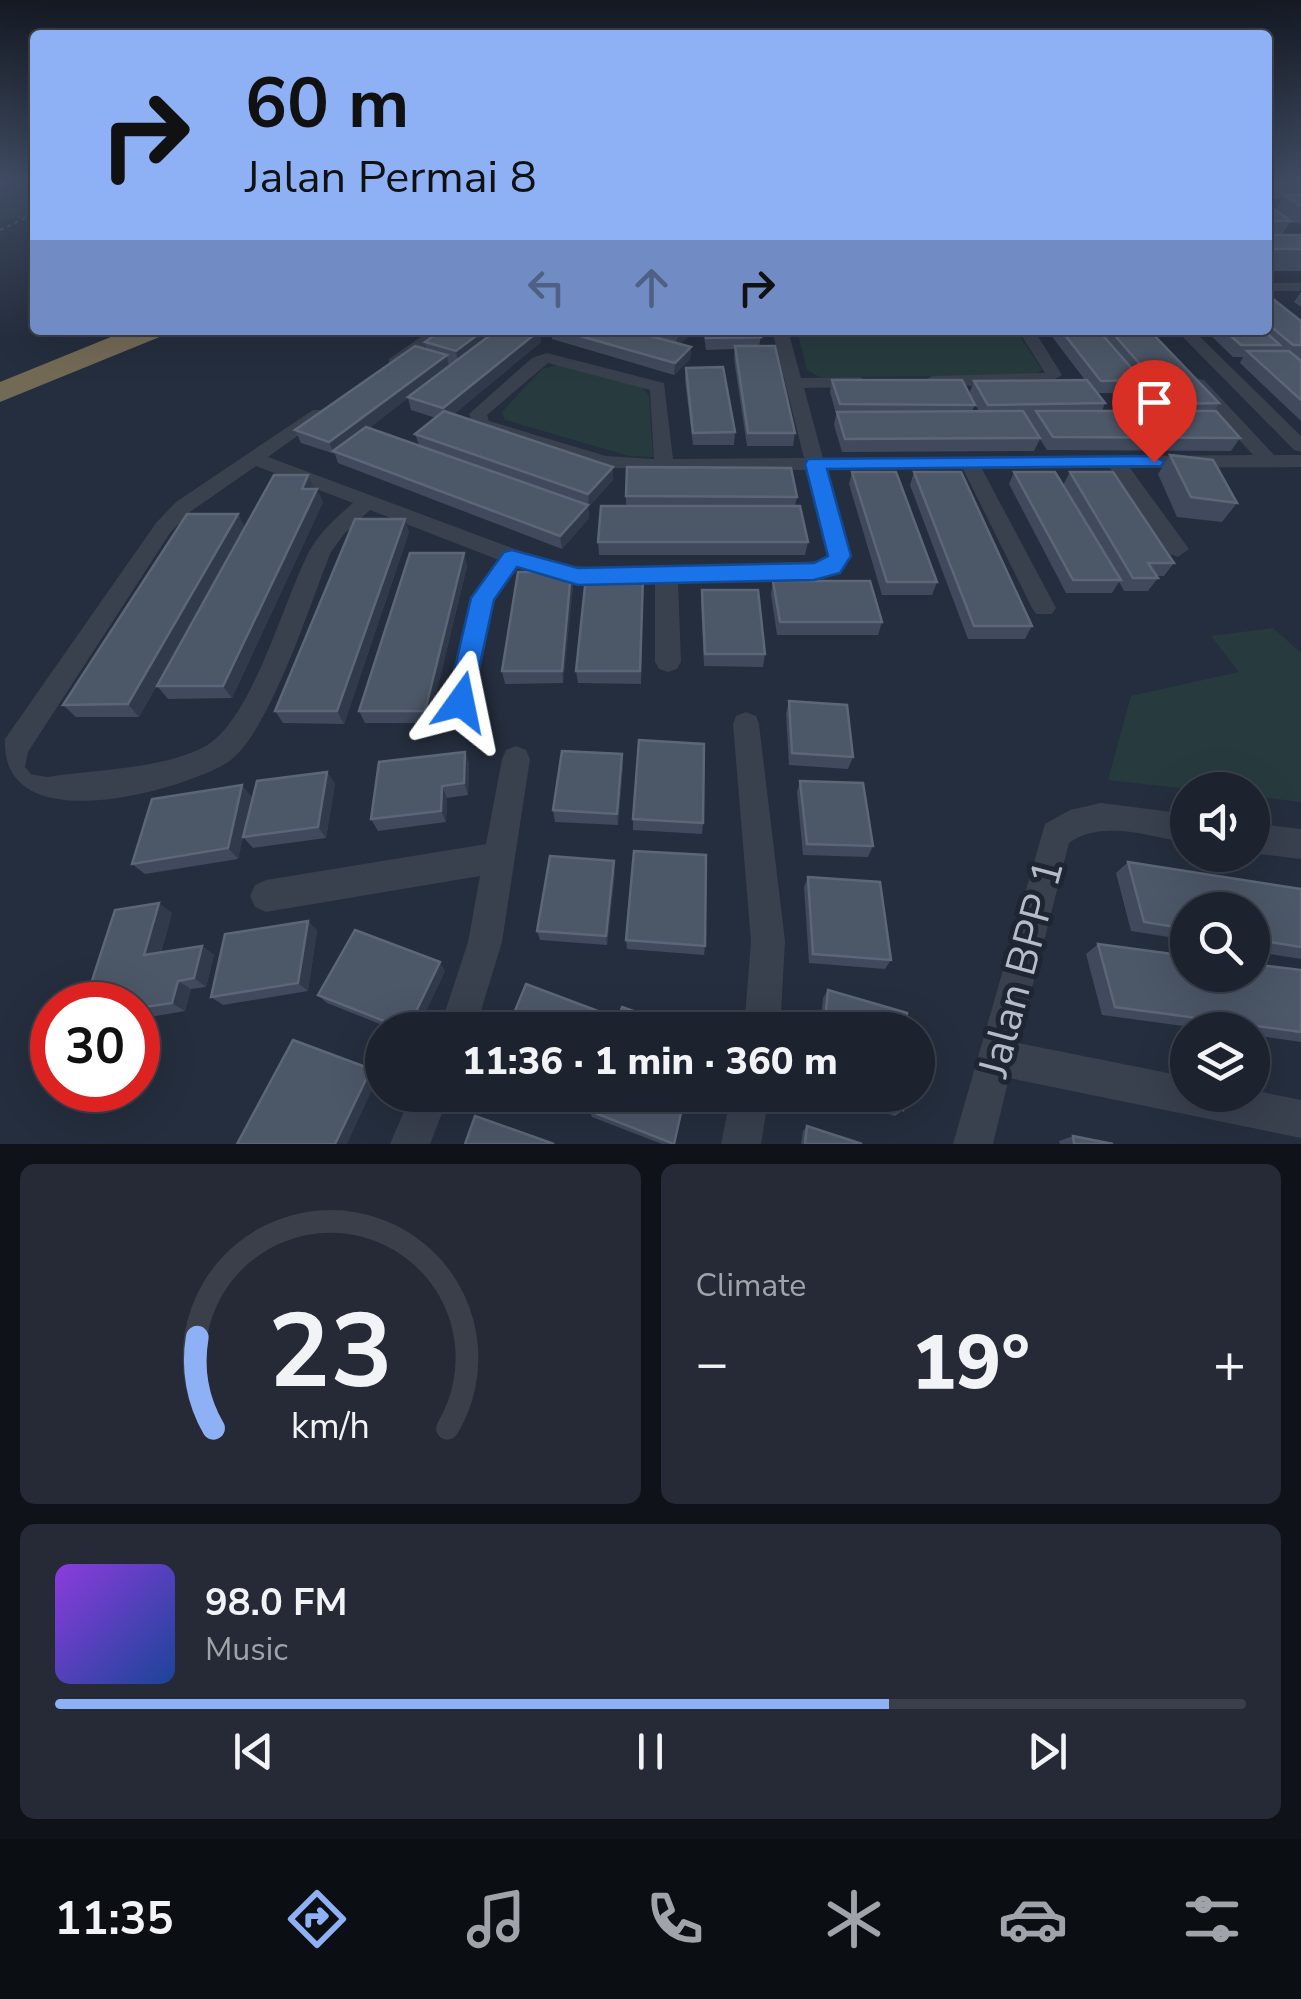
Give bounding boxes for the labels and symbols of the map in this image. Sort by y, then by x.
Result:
pin [1112,360,1197,463]
position arrow [409,650,513,754]
street label: Jalan BPP 1 [965,853,1078,1084]
speed limit sign: 30 [30,982,160,1112]

